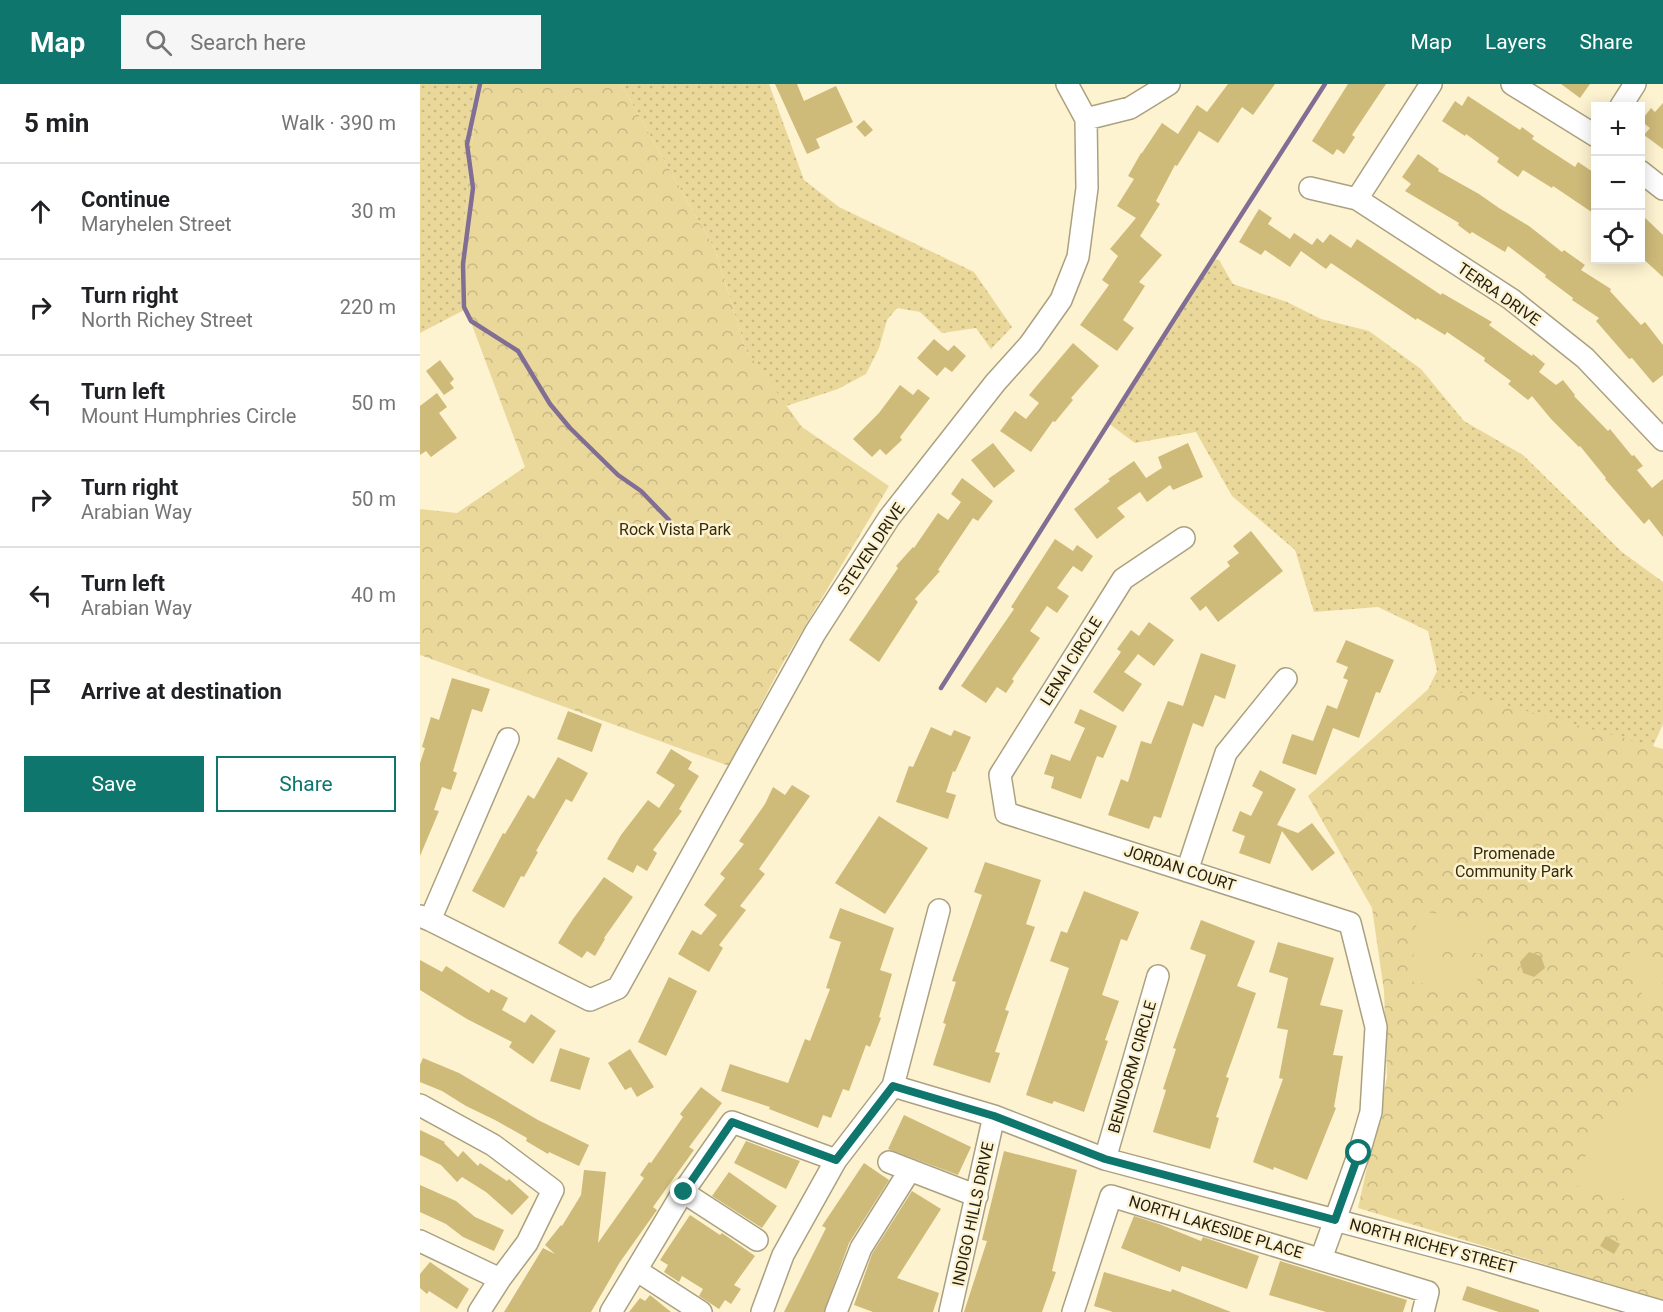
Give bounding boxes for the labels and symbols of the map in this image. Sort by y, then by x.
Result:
street label: TERRA DRIVE [1454,258,1544,330]
street label: STEVEN DRIVE [833,499,909,599]
park label: Rock Vista Park [619,520,732,539]
street label: LENAI CIRCLE [1036,613,1106,709]
street label: JORDAN COURT [1122,841,1239,895]
park label: Promenade Community Park [1455,844,1574,881]
street label: BENIDORM CIRCLE [1104,999,1160,1135]
route start [1345,1139,1371,1165]
street label: INDIGO HILLS DRIVE [948,1140,998,1288]
route end [670,1178,696,1204]
street label: NORTH LAKESIDE PLACE [1127,1191,1305,1263]
street label: NORTH RICHEY STREET [1347,1215,1519,1278]

